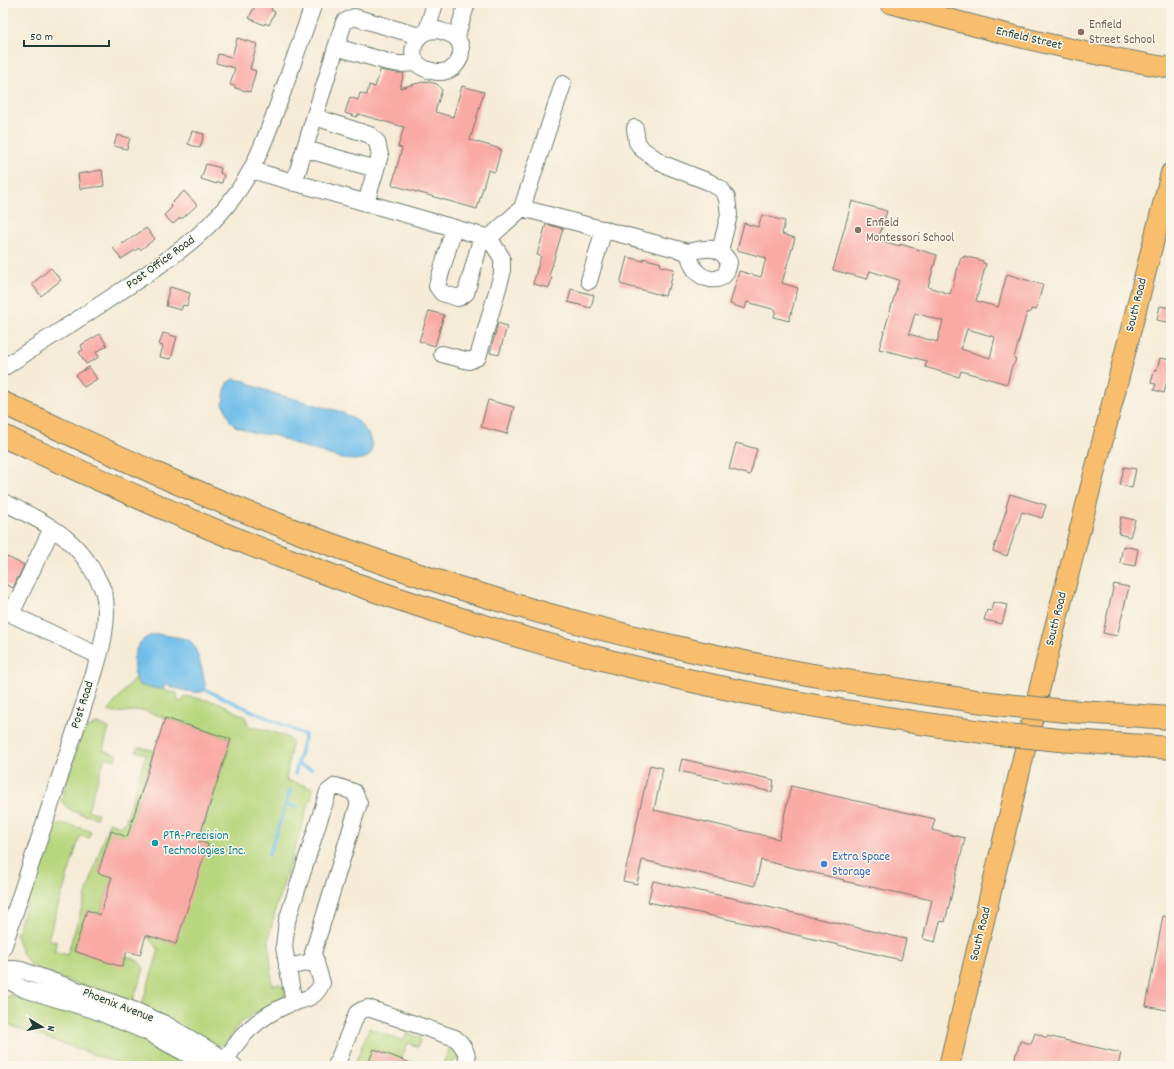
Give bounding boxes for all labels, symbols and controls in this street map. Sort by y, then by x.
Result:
place label: Enfield Street School [1089,16,1155,50]
scale bar [24,22,109,48]
street label: Enfield Street [994,22,1064,56]
marker: Enfield Street School [1076,27,1086,37]
text: 50 m [30,29,53,46]
place label: Enfield Montessori School [866,214,954,248]
marker: Enfield Montessori School [853,225,863,235]
street label: Post Office Road [122,231,200,295]
street label: South Road [1121,276,1153,334]
street label: South Road [1041,590,1073,648]
street label: Post Road [66,679,100,731]
place label: PTR-Precision Technologies Inc. [163,827,245,861]
marker: PTR-Precision Technologies Inc. [150,838,160,848]
place label: Extra Space Storage [832,848,890,882]
marker: Extra Space Storage [819,859,829,869]
street label: South Road [965,905,997,963]
street label: Phoenix Avenue [80,984,157,1028]
north arrow [22,1007,62,1047]
text: N [41,1024,58,1033]

